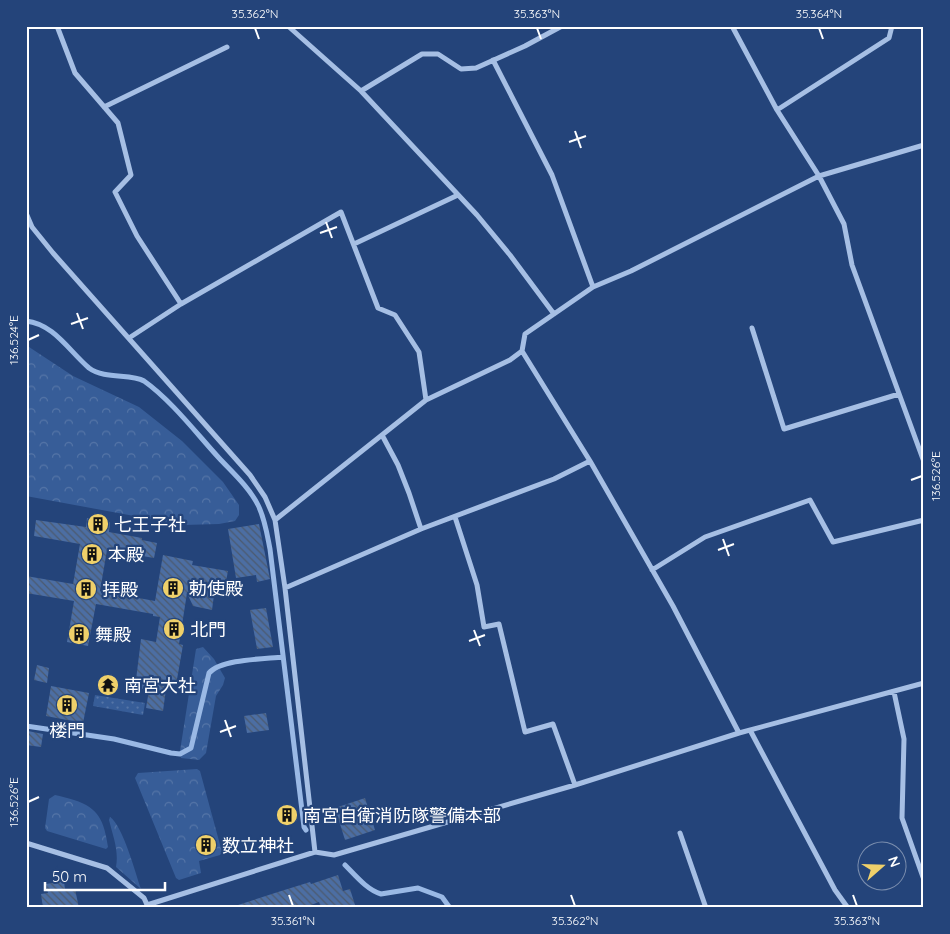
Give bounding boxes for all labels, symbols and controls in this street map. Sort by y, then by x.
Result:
text: 35.362°N [232,6,278,21]
text: 35.363°N [514,6,560,21]
text: 35.364°N [796,6,842,21]
text: 136.524°E [6,315,21,365]
text: 136.526°E [928,451,943,501]
building icon: 七王子社 [86,512,110,536]
place label: 七王子社 [114,513,186,536]
building icon: 本殿 [80,542,104,566]
place label: 本殿 [108,543,144,566]
building icon: 勅使殿 [161,576,185,600]
building icon: 拝殿 [74,577,98,601]
place label: 勅使殿 [188,577,243,600]
place label: 拝殿 [102,578,138,601]
building icon: 北門 [162,617,186,641]
place label: 北門 [190,618,226,641]
building icon: 舞殿 [67,622,91,646]
place label: 舞殿 [95,623,131,646]
temple icon: 南宮大社 [96,673,120,697]
place label: 南宮大社 [124,674,196,697]
building icon: 楼門 [55,693,79,717]
place label: 楼門 [49,719,85,742]
text: 136.526°E [6,777,21,827]
building icon: 南宮自衛消防隊警備本部 [275,803,299,827]
place label: 南宮自衛消防隊警備本部 [303,804,501,827]
building icon: 数立神社 [194,833,218,857]
place label: 数立神社 [222,834,294,857]
north arrow [858,842,908,892]
text: N [884,854,904,869]
scale bar [45,859,165,891]
text: 50 m [52,867,87,886]
text: 35.361°N [271,913,315,928]
text: 35.362°N [552,913,598,928]
text: 35.363°N [834,913,880,928]

